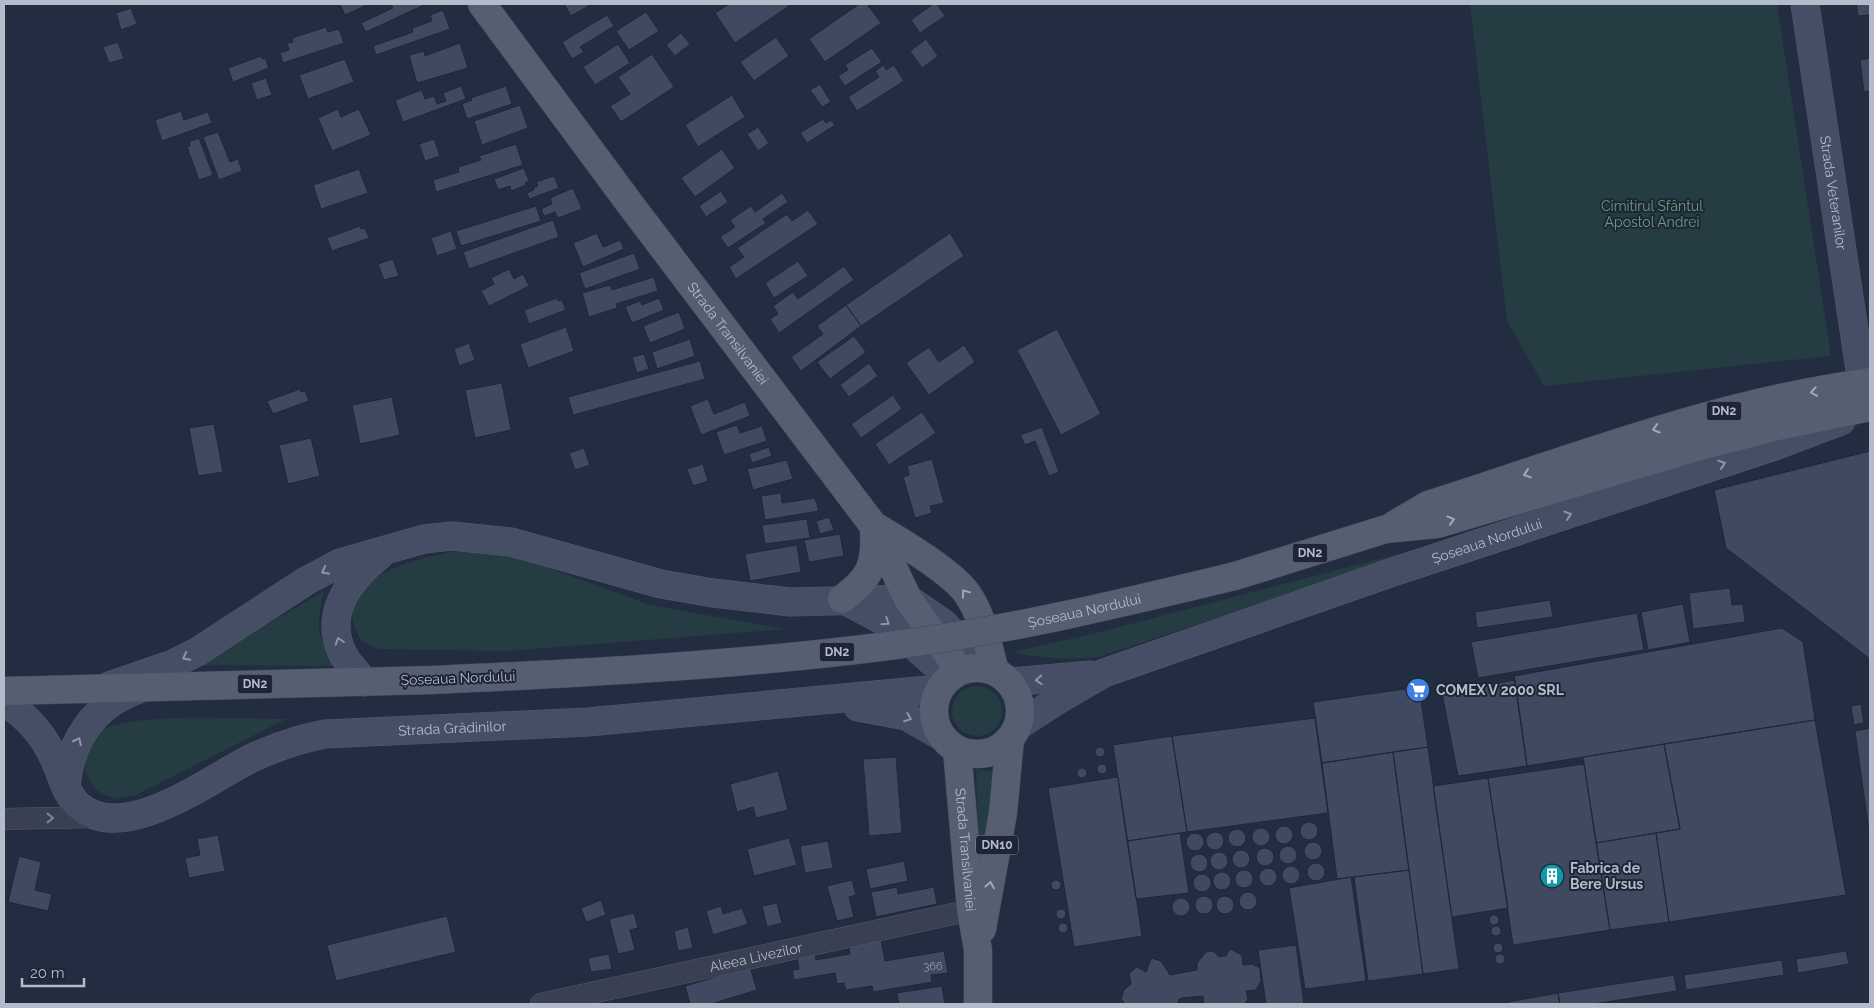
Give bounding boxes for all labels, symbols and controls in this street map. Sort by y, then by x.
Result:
street label: Strada Veteranilor [1817,135,1850,251]
park label: Cimitirul Sfântul Apostol Andrei [1601,198,1703,230]
street label: Strada Transilvaniei [684,279,772,388]
one-way arrow [1810,386,1818,396]
road number: DN2 [1706,402,1742,421]
one-way arrow [1652,424,1661,434]
one-way arrow [1717,460,1726,470]
one-way arrow [1523,468,1531,478]
one-way arrow [1563,510,1571,520]
street label: Șoseaua Nordului [1430,515,1544,567]
one-way arrow [1447,516,1455,526]
road number: DN2 [1292,544,1328,562]
one-way arrow [321,565,330,575]
one-way arrow [963,590,971,599]
street label: Șoseaua Nordului [1027,591,1142,631]
one-way arrow [880,615,889,625]
one-way arrow [335,637,345,646]
road number: DN2 [820,642,854,662]
one-way arrow [183,651,192,661]
street label: Șoseaua Nordului [400,668,516,688]
road number: DN2 [238,674,272,694]
one-way arrow [1035,675,1043,685]
supermarket icon: COMEX V 2000 SRL [1405,677,1431,703]
place label: COMEX V 2000 SRL [1436,682,1565,698]
one-way arrow [903,712,912,722]
street label: Strada Grădinilor [398,718,507,739]
one-way arrow [72,737,82,746]
street label: Strada Transilvaniei [952,787,979,912]
one-way arrow [47,812,55,823]
road number: DN10 [976,836,1018,854]
place label: Fabrica de Bere Ursus [1570,860,1643,892]
building icon: Fabrica de Bere Ursus [1539,863,1565,889]
one-way arrow [985,881,995,889]
street label: Aleea Livezilor [708,939,804,975]
scale bar [22,956,85,988]
house number: 366 [923,960,943,973]
text: 20 m [30,964,65,982]

